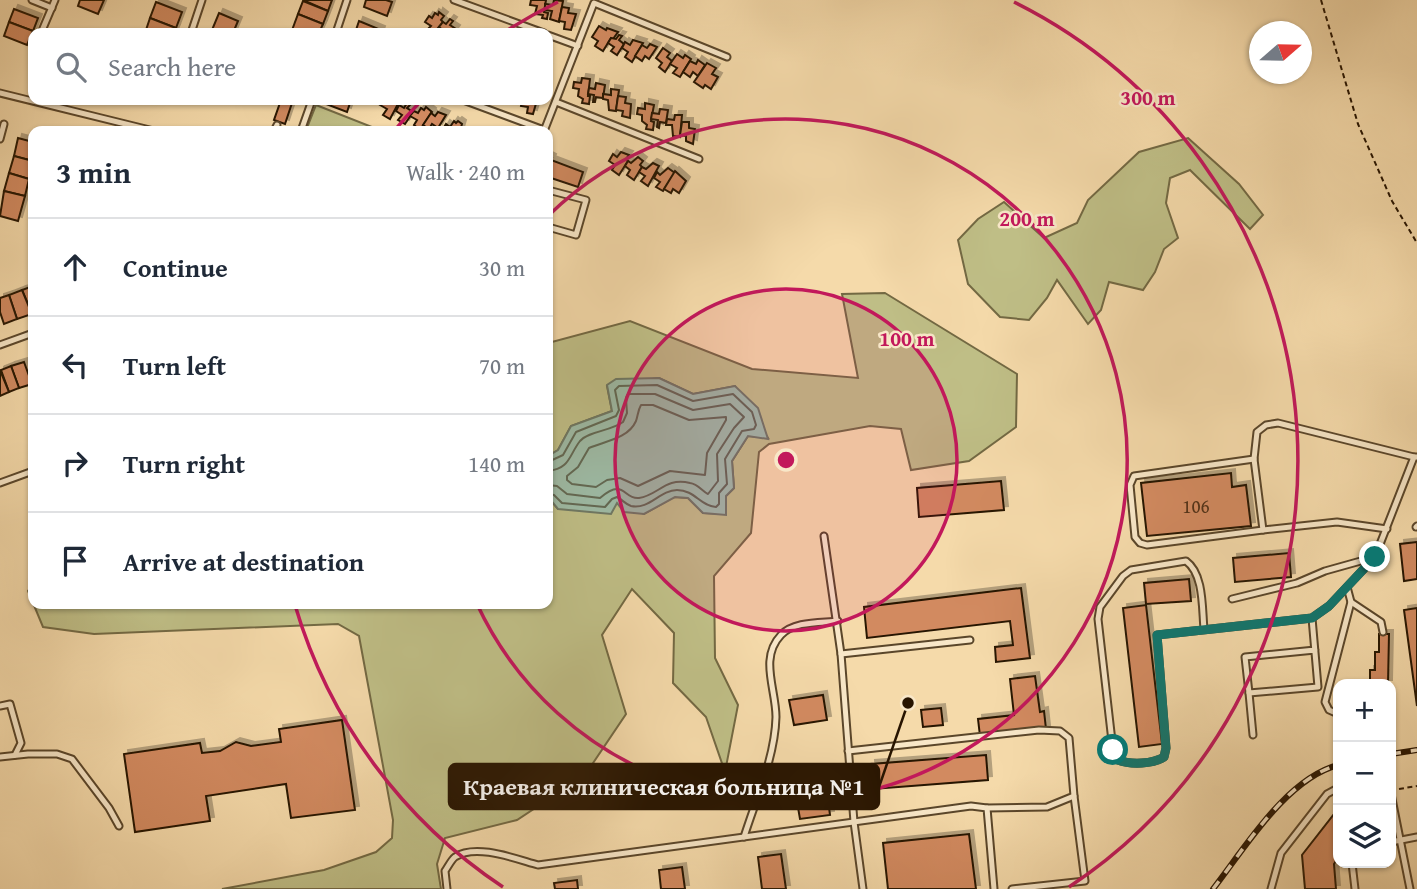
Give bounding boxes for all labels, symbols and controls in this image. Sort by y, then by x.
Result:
north arrow [1249,21,1312,84]
search box [28,28,553,105]
text: Search here [108,47,236,86]
icon: search [52,48,90,86]
text: 300 m [1120,82,1176,113]
text: 3 min [56,150,131,194]
text: Walk · 240 m [406,155,525,188]
text: 200 m [999,203,1055,234]
icon: ahead [56,248,94,286]
text: Continue [123,248,228,287]
text: 30 m [479,251,525,284]
text: 100 m [879,323,935,354]
icon: left [56,346,94,384]
text: Turn left [123,346,226,385]
text: 70 m [479,349,525,382]
icon: right [56,444,94,482]
text: Turn right [123,444,245,483]
text: 140 m [468,447,525,480]
centre of rings [774,448,798,472]
house number: 106 [1182,492,1210,520]
route end [1359,541,1390,572]
icon: arrive [56,542,94,580]
text: Arrive at destination [123,542,364,581]
map controls [1333,679,1396,868]
button: + [1333,679,1396,742]
route start [1097,734,1128,765]
button: − [1333,742,1396,805]
callout: Краевая клиническая больница №1 [449,764,879,809]
text: Краевая клиническая больница №1 [463,769,865,804]
button: layers [1333,805,1396,868]

